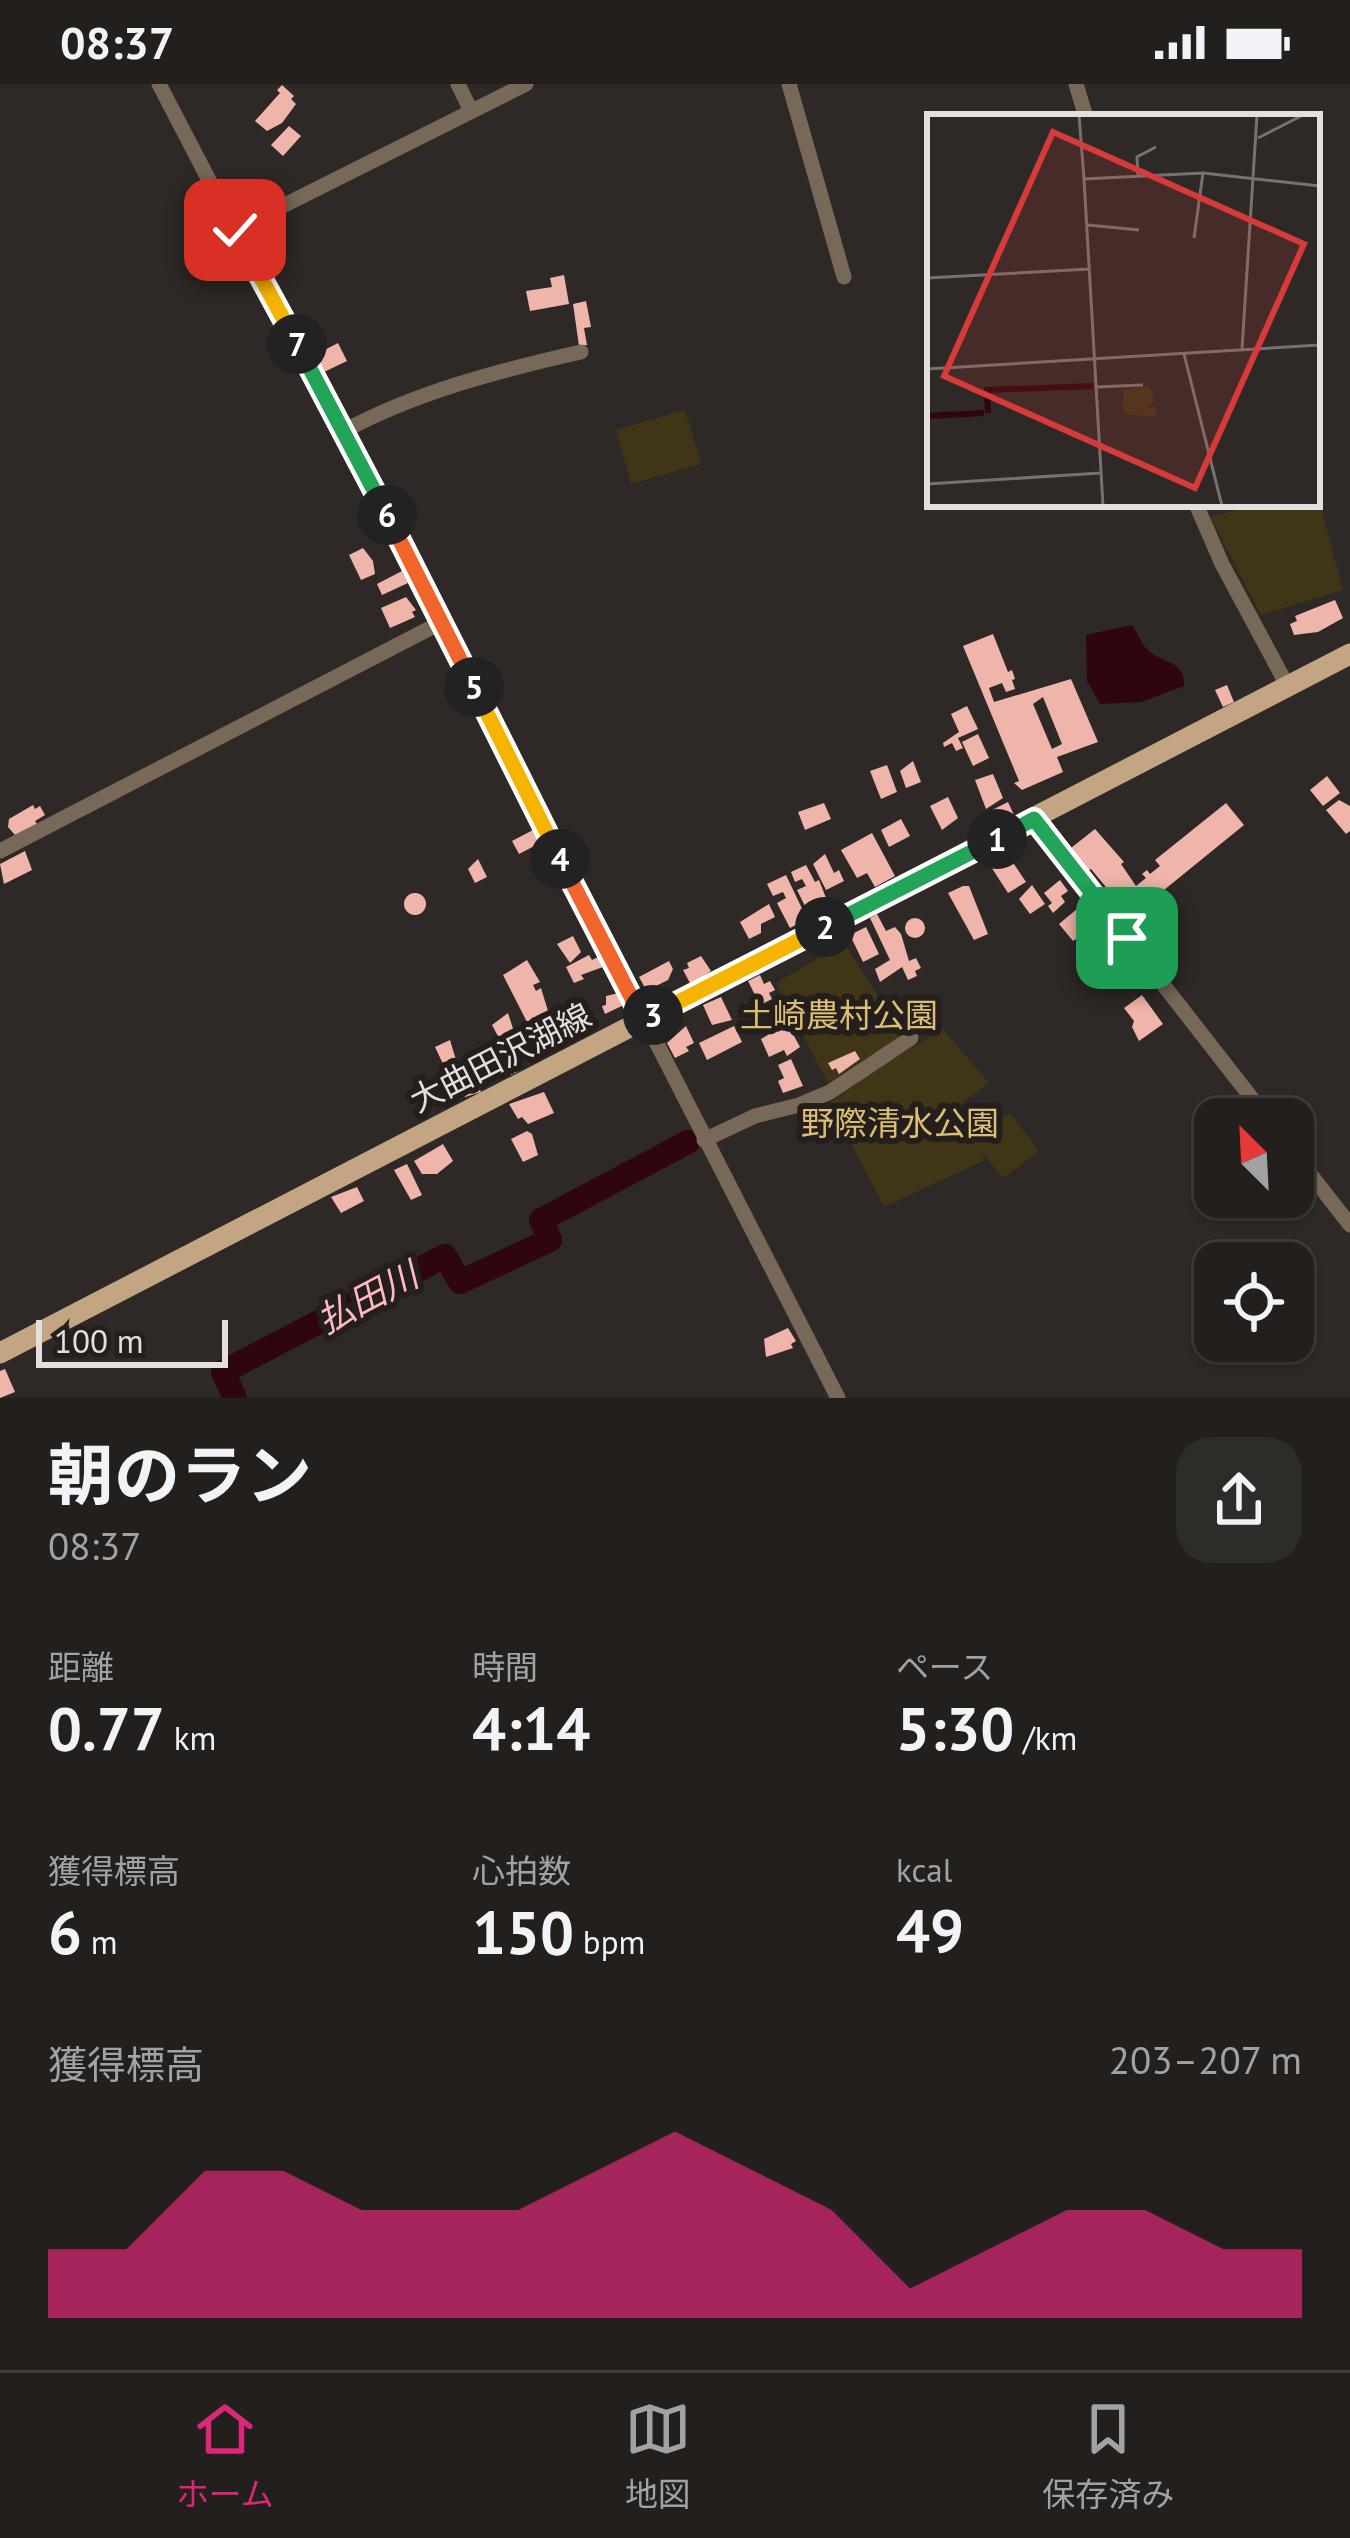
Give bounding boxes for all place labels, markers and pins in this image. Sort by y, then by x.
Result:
pin [184,179,286,281]
pin: 7 [267,314,327,374]
pin: 6 [357,485,417,545]
pin: 5 [444,657,504,717]
pin: 1 [967,809,1027,869]
pin: 4 [530,829,590,889]
pin [1076,887,1178,989]
pin: 2 [795,897,855,957]
pin: 3 [623,985,683,1045]

